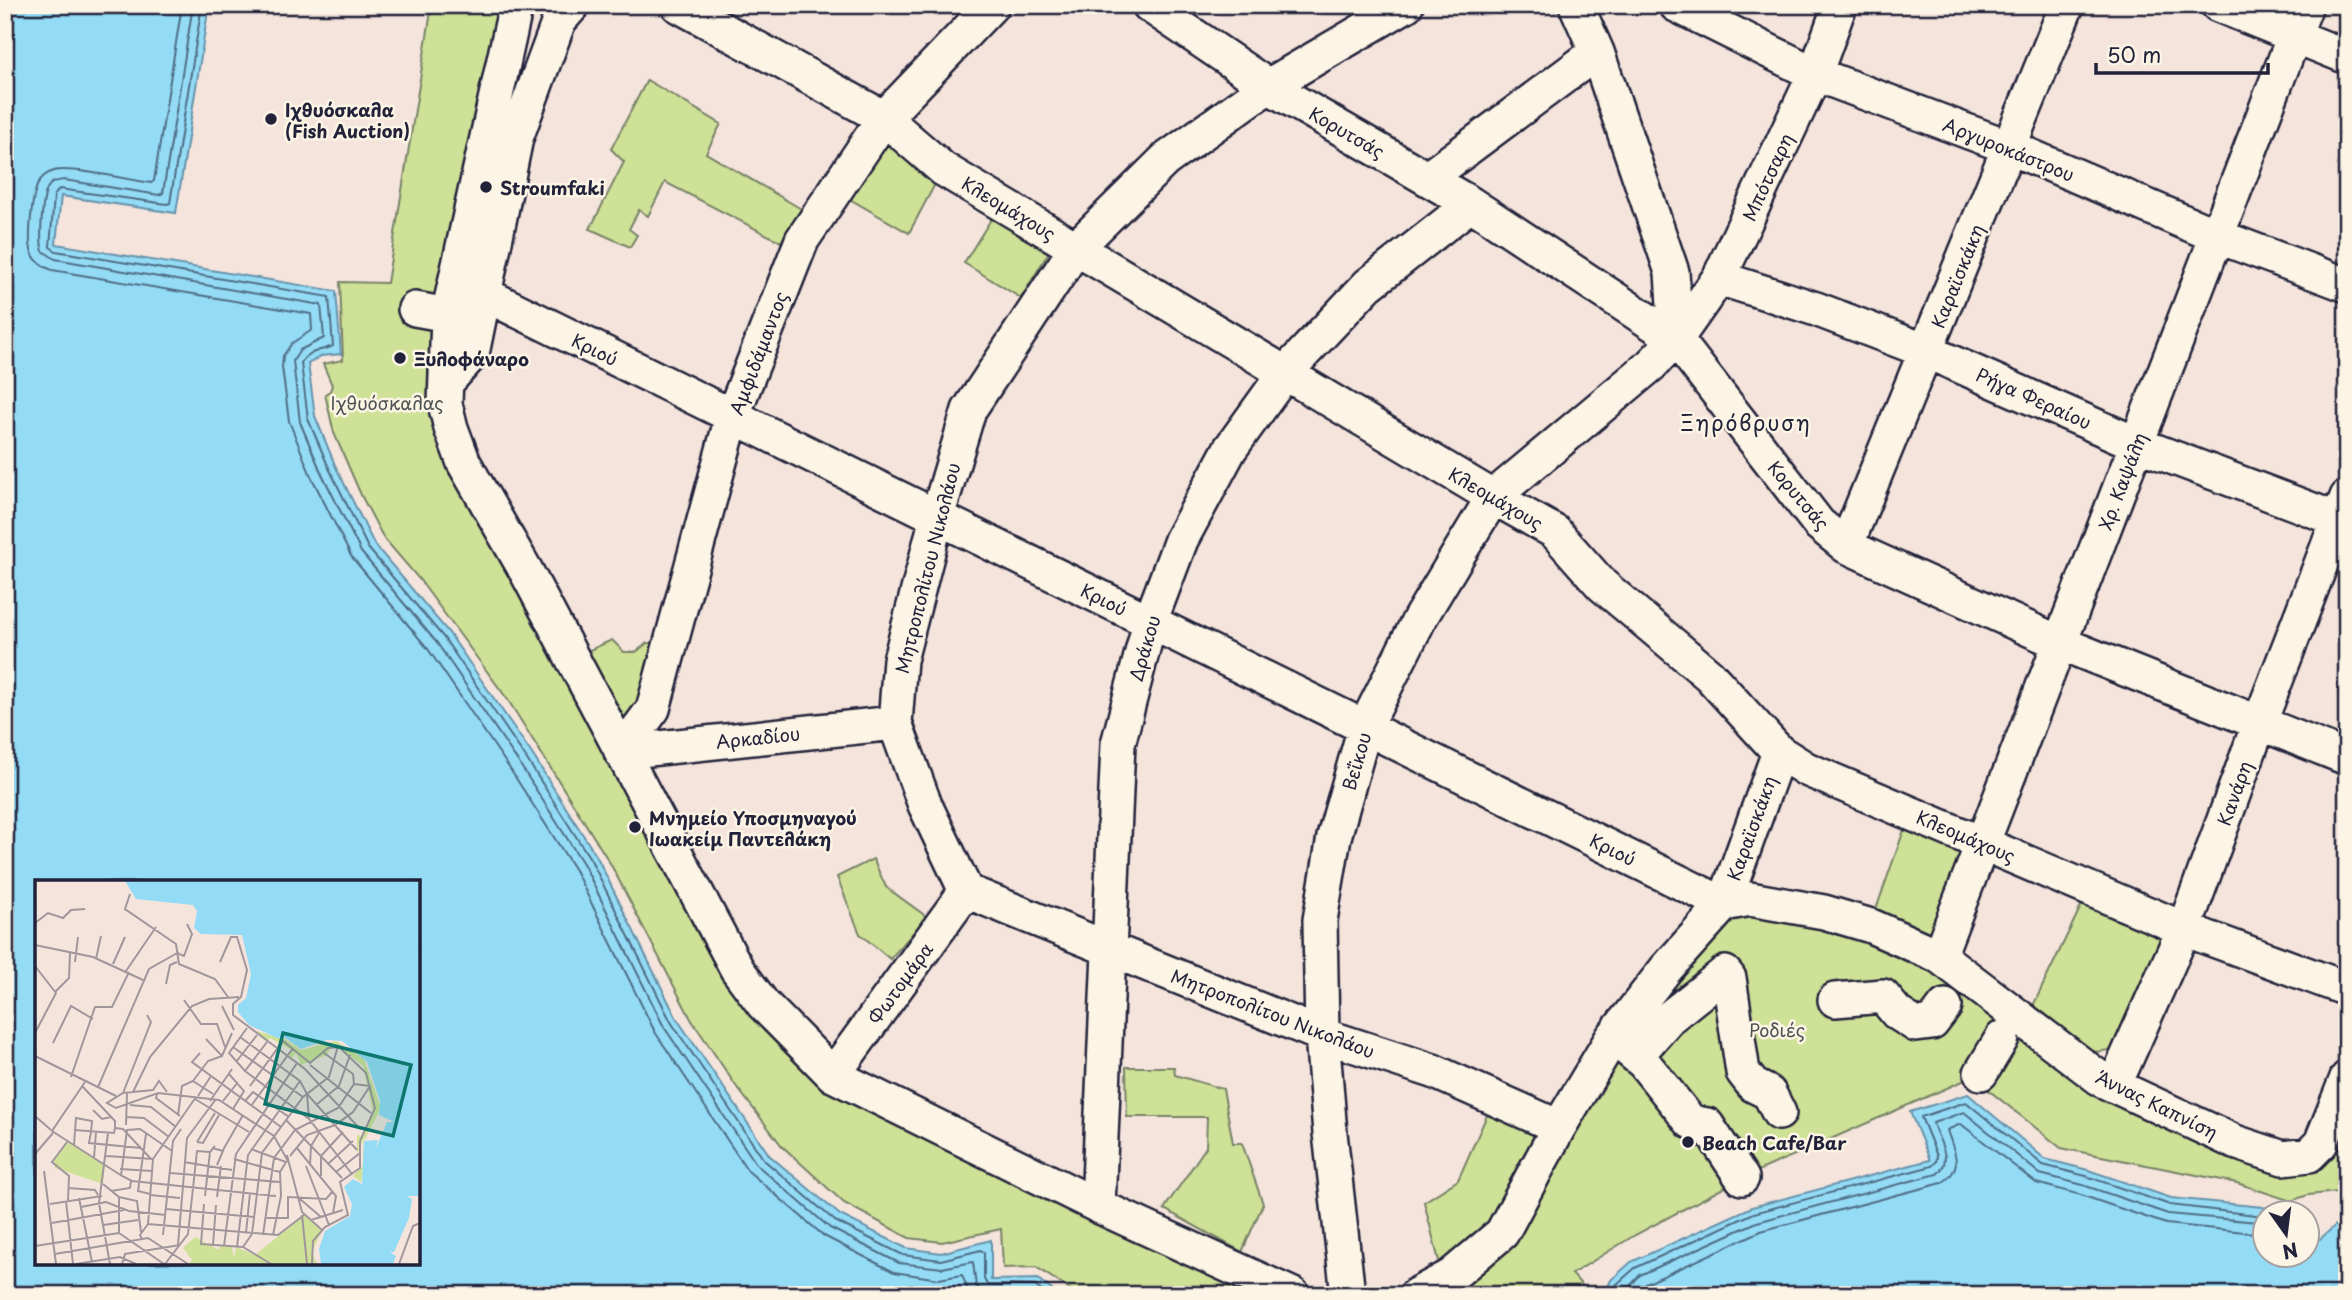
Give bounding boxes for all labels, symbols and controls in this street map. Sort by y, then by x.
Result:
scale bar [2096,32,2268,76]
text: 50 m [2107,38,2161,70]
place label: Ιχθυόσκαλα (Fish Auction) [285,96,410,144]
street label: Κορυτσάς [1304,100,1390,164]
street label: Αργυροκάστρου [1939,110,2079,188]
marker: Ιχθυόσκαλα (Fish Auction) [263,111,279,127]
street label: Μπότσαρη [1735,129,1799,225]
street label: Κλεομάχους [957,169,1061,247]
place label: Stroumfaki [500,174,605,201]
marker: Stroumfaki [478,179,494,195]
street label: Καραϊσκάκη [1924,220,1990,332]
street label: Αμφιδάμαντος [722,287,794,419]
street label: Κριού [567,326,623,372]
place label: Ξυλοφάναρο [414,345,529,372]
marker: Ξυλοφάναρο [392,350,408,366]
street label: Ρήγα Φεραίου [1972,361,2096,435]
park label: Ιχθυόσκαλας [330,389,444,416]
district label: Ξηρόβρυση [1680,406,1812,438]
street label: Χρ. Καψάλη [2091,428,2153,534]
street label: Κορυτσάς [1762,455,1836,535]
street label: Μητροπολίτου Νικολάου [888,460,966,676]
street label: Κλεομάχους [1444,460,1548,536]
street label: Κριού [1076,576,1132,622]
street label: Δράκου [1122,612,1166,684]
street label: Αρκαδίου [715,719,801,755]
street label: Βεΐκου [1335,729,1377,793]
street label: Κανάρη [2210,757,2258,829]
street label: Καραϊσκάκη [1719,772,1783,884]
street label: Κλεομάχους [1912,803,2020,869]
place label: Μνημείο Υποσμηναγού Ιωακείμ Παντελάκη [649,804,857,852]
marker: Μνημείο Υποσμηναγού Ιωακείμ Παντελάκη [627,819,643,835]
street label: Κριού [1585,826,1641,872]
inset map [35,880,420,1265]
street label: Φωτομάρα [861,936,939,1030]
street label: Μητροπολίτου Νικολάου [1167,962,1379,1064]
park label: Ροδιές [1749,1016,1805,1043]
street label: Άννας Καπνίση [2092,1063,2222,1145]
place label: Beach Cafe/Bar [1702,1129,1847,1156]
marker: Beach Cafe/Bar [1680,1134,1696,1150]
north arrow [2250,1198,2320,1268]
text: N [2280,1236,2301,1267]

